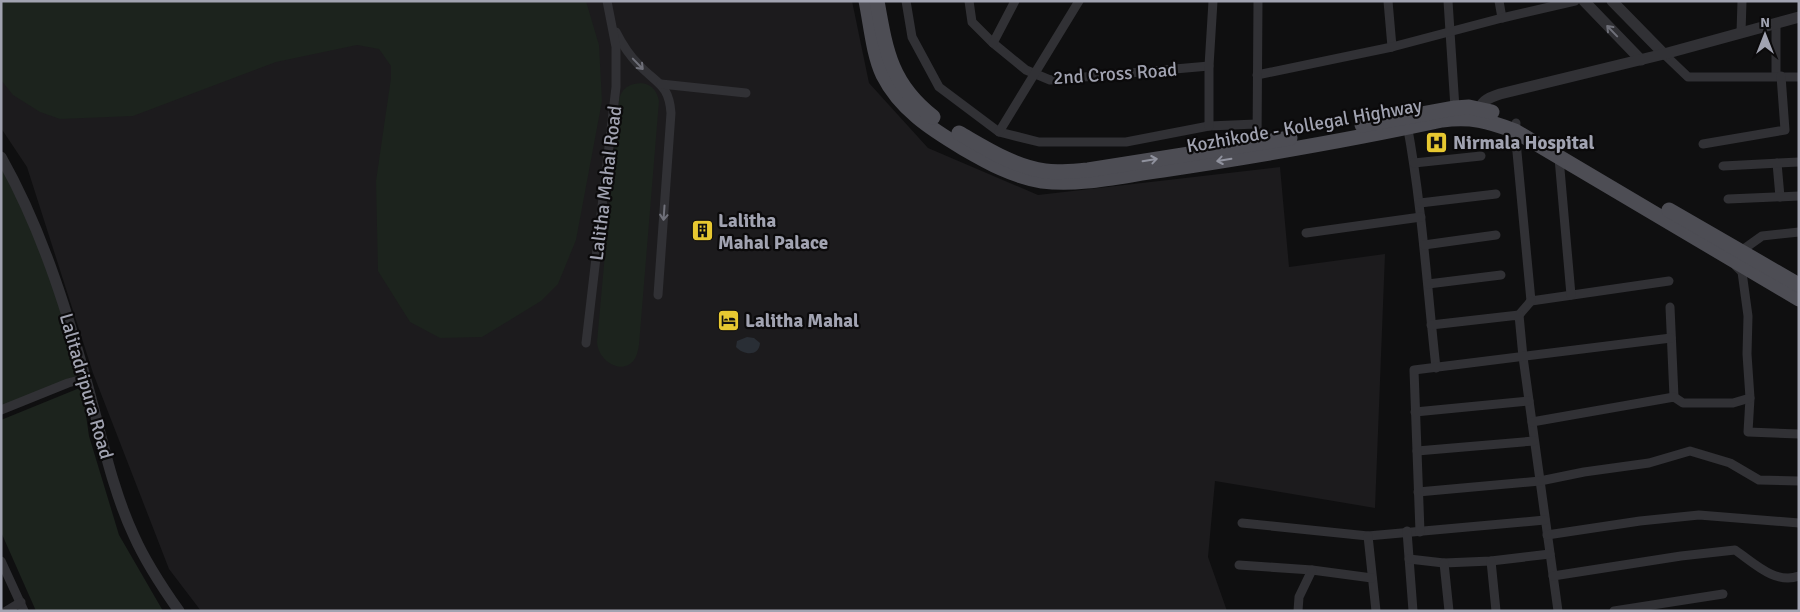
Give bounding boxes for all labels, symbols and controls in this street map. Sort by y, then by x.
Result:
north arrow [1740,10,1790,60]
text: N [1760,14,1770,31]
one-way arrow [1606,24,1618,37]
one-way arrow [632,57,644,70]
street label: 2nd Cross Road [1052,58,1178,90]
street label: Kozhikode - Kollegal Highway [1185,93,1424,159]
street label: Lalitha Mahal Road [585,104,627,262]
hospital icon: Nirmala Hospital [1425,130,1449,154]
place label: Nirmala Hospital [1453,131,1594,155]
one-way arrow [1141,155,1157,165]
one-way arrow [1216,156,1232,166]
one-way arrow [659,205,669,221]
place label: Lalitha Mahal Palace [718,209,828,255]
building icon: Lalitha Mahal Palace [690,219,714,243]
hotel icon: Lalitha Mahal [717,308,741,332]
place label: Lalitha Mahal [745,309,859,333]
street label: Lalitadripura Road [54,311,118,462]

